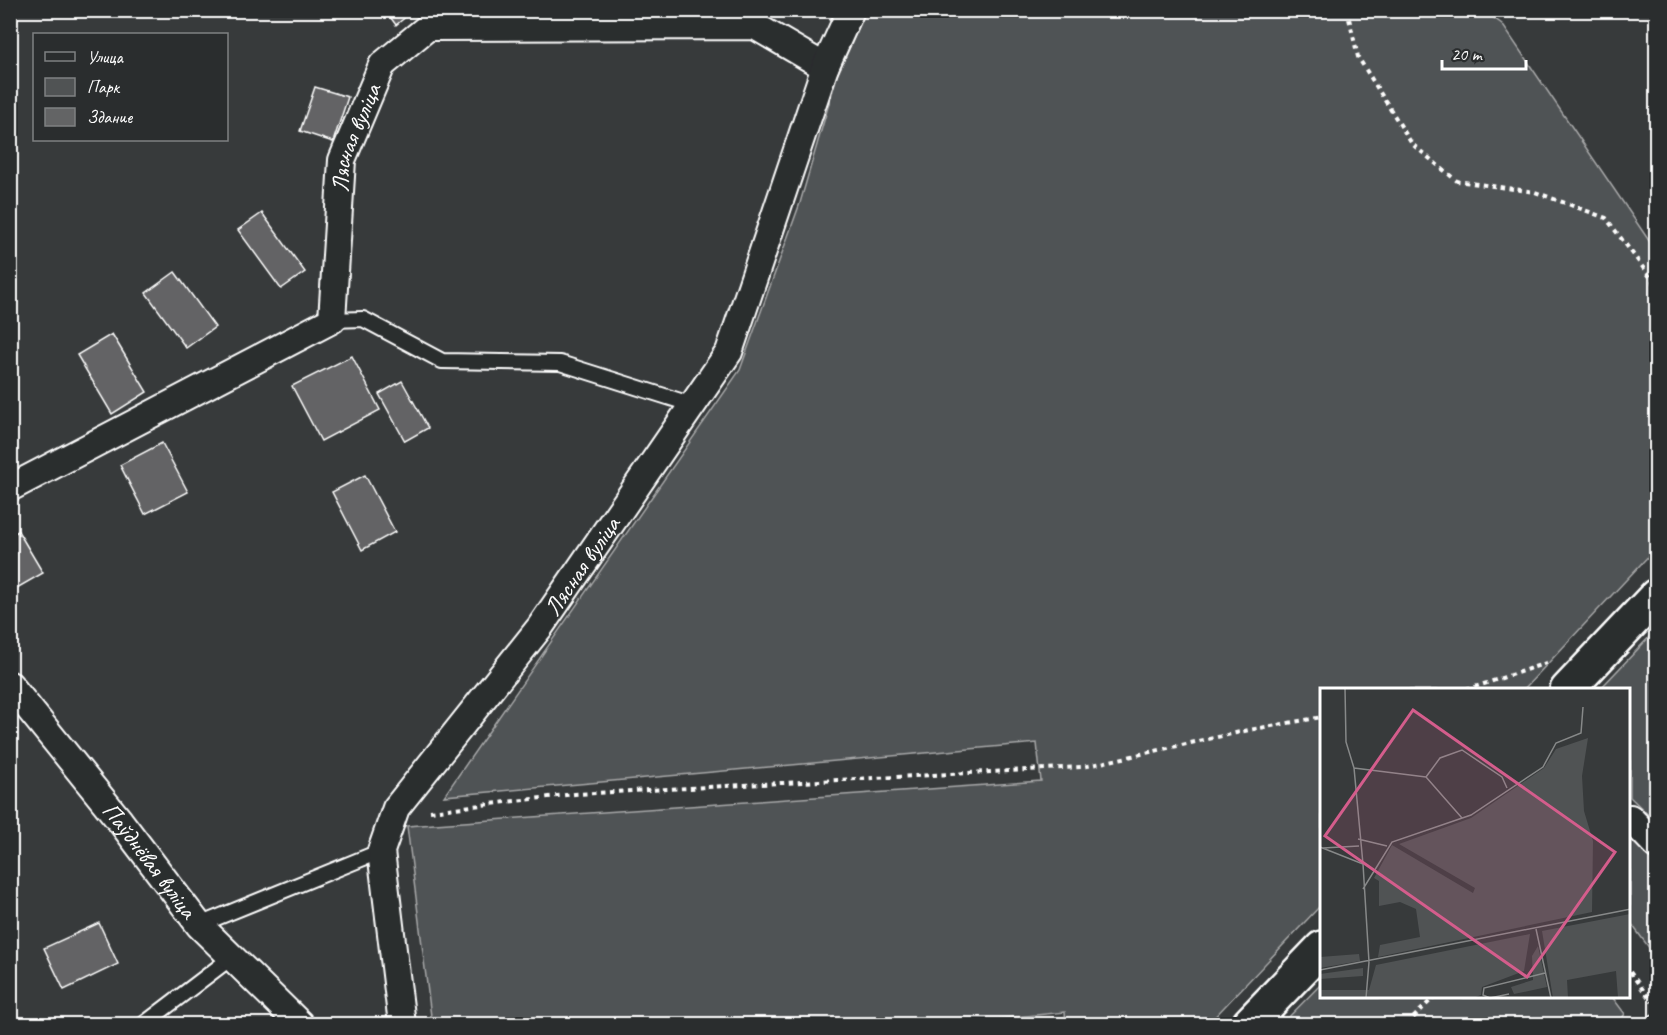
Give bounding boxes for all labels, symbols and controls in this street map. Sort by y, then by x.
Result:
legend [33,33,228,141]
scale bar [1442,33,1526,71]
text: 20 m [1451,43,1484,65]
text: Улица [87,46,124,68]
text: Парк [87,76,121,98]
street label: Лясная вуліца [325,78,388,193]
text: Здание [87,106,133,128]
street label: Лясная вуліца [537,509,627,622]
inset map [1320,688,1631,999]
street label: Паўднёвая вуліца [96,796,204,925]

